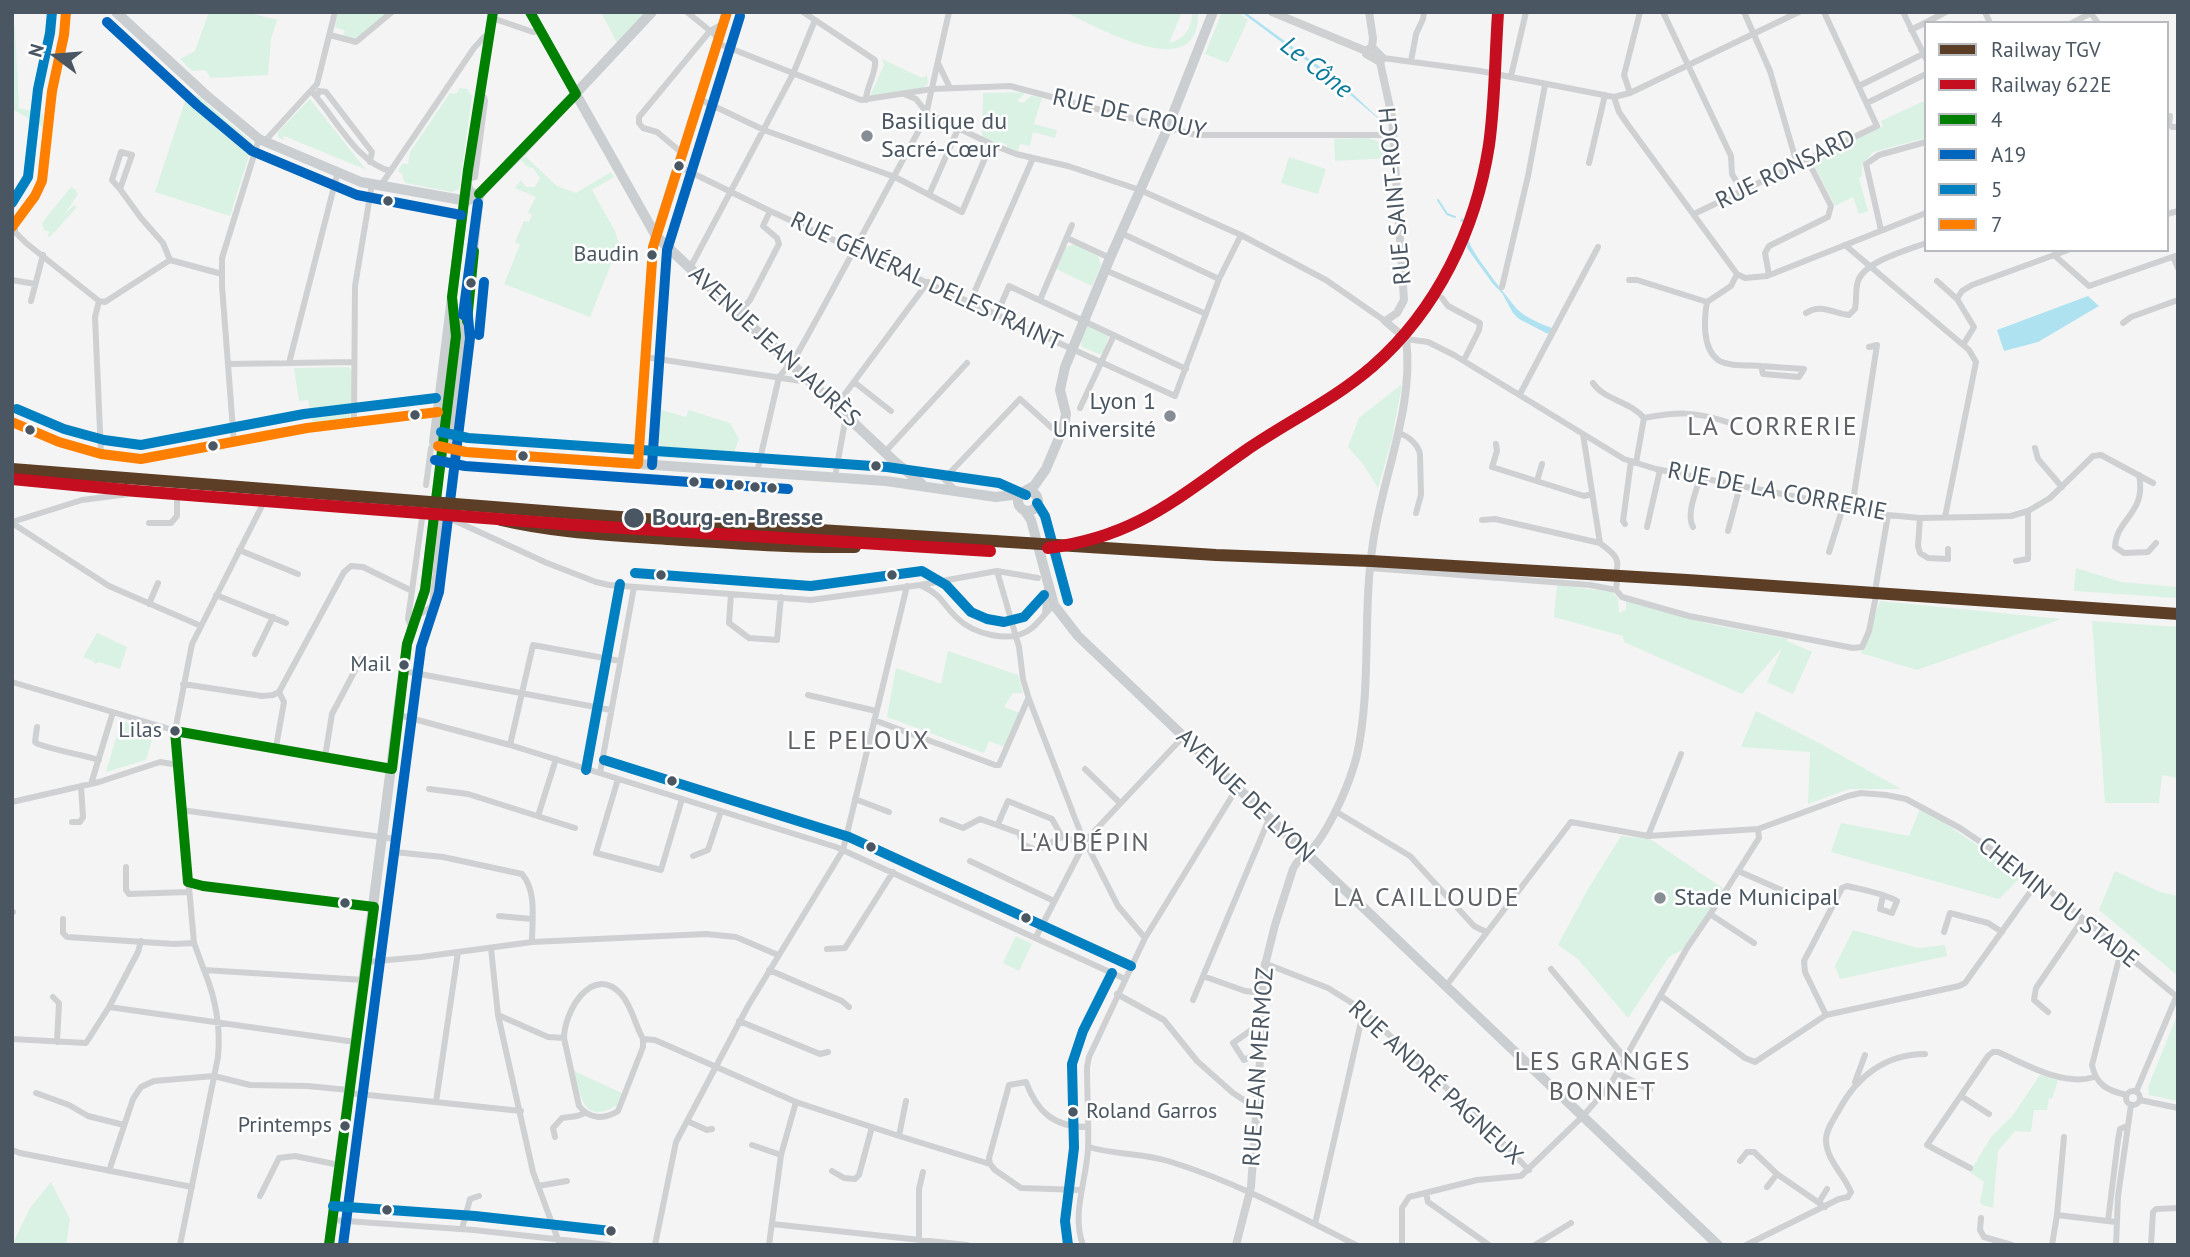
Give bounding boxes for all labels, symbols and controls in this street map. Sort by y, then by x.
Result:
north arrow [21,21,91,91]
legend [1924,21,2169,252]
water label: Le Cône [1274,30,1358,106]
text: Railway TGV [1991,36,2101,63]
text: N [23,41,49,60]
text: Railway 622E [1991,71,2112,98]
street label: RUE DE CROUY [1049,83,1209,147]
street label: RUE SAINT-ROCH [1374,106,1418,286]
text: 4 [1991,106,2002,133]
place label: Basilique du Sacré-Cœur [881,108,1007,164]
street label: RUE RONSARD [1711,124,1861,216]
marker: Basilique du Sacré-Cœur [859,128,875,144]
text: A19 [1991,141,2026,168]
unlabelled marker [672,159,686,173]
text: 5 [1991,176,2002,203]
unlabelled marker [381,194,395,208]
street label: RUE GÉNÉRAL DELESTRAINT [786,206,1066,358]
text: 7 [1991,211,2002,238]
place label: Baudin [574,242,639,268]
marker: Baudin [645,248,659,262]
street label: AVENUE JEAN JAURÈS [682,260,866,434]
unlabelled marker [464,276,478,290]
place label: Lyon 1 Université [1053,388,1156,444]
unlabelled marker [408,408,422,422]
marker: Lyon 1 Université [1162,408,1178,424]
district label: LA CORRERIE [1689,412,1857,444]
unlabelled marker [23,423,37,437]
unlabelled marker [206,439,220,453]
unlabelled marker [516,449,530,463]
street label: RUE DE LA CORRERIE [1665,457,1889,527]
unlabelled marker [869,459,883,473]
unlabelled marker [687,475,701,489]
unlabelled marker [713,477,727,491]
unlabelled marker [732,478,746,492]
unlabelled marker [748,480,762,494]
unlabelled marker [765,481,779,495]
place label: Bourg-en-Bresse [652,504,823,532]
marker: Bourg-en-Bresse [622,506,646,530]
unlabelled marker [654,568,668,582]
unlabelled marker [885,568,899,582]
place label: Mail [350,652,391,678]
marker: Mail [397,658,411,672]
place label: Lilas [118,718,162,744]
street label: AVENUE DE LYON [1170,723,1320,869]
marker: Lilas [168,724,182,738]
district label: LE PELOUX [788,726,930,758]
unlabelled marker [665,774,679,788]
district label: L'AUBÉPIN [1020,828,1150,860]
street label: CHEMIN DU STADE [1972,831,2144,975]
unlabelled marker [864,840,878,854]
district label: LA CAILLOUDE [1335,883,1519,915]
place label: Stade Municipal [1674,884,1839,912]
marker: Stade Municipal [1652,890,1668,906]
unlabelled marker [338,896,352,910]
unlabelled marker [1019,911,1033,925]
street label: RUE JEAN MERMOZ [1238,966,1280,1168]
street label: RUE ANDRÉ PAGNEUX [1342,995,1528,1171]
district label: LES GRANGES BONNET [1516,1047,1690,1108]
place label: Roland Garros [1086,1099,1217,1125]
marker: Roland Garros [1066,1105,1080,1119]
place label: Printemps [238,1113,332,1139]
marker: Printemps [338,1119,352,1133]
unlabelled marker [380,1203,394,1217]
unlabelled marker [604,1224,618,1238]

